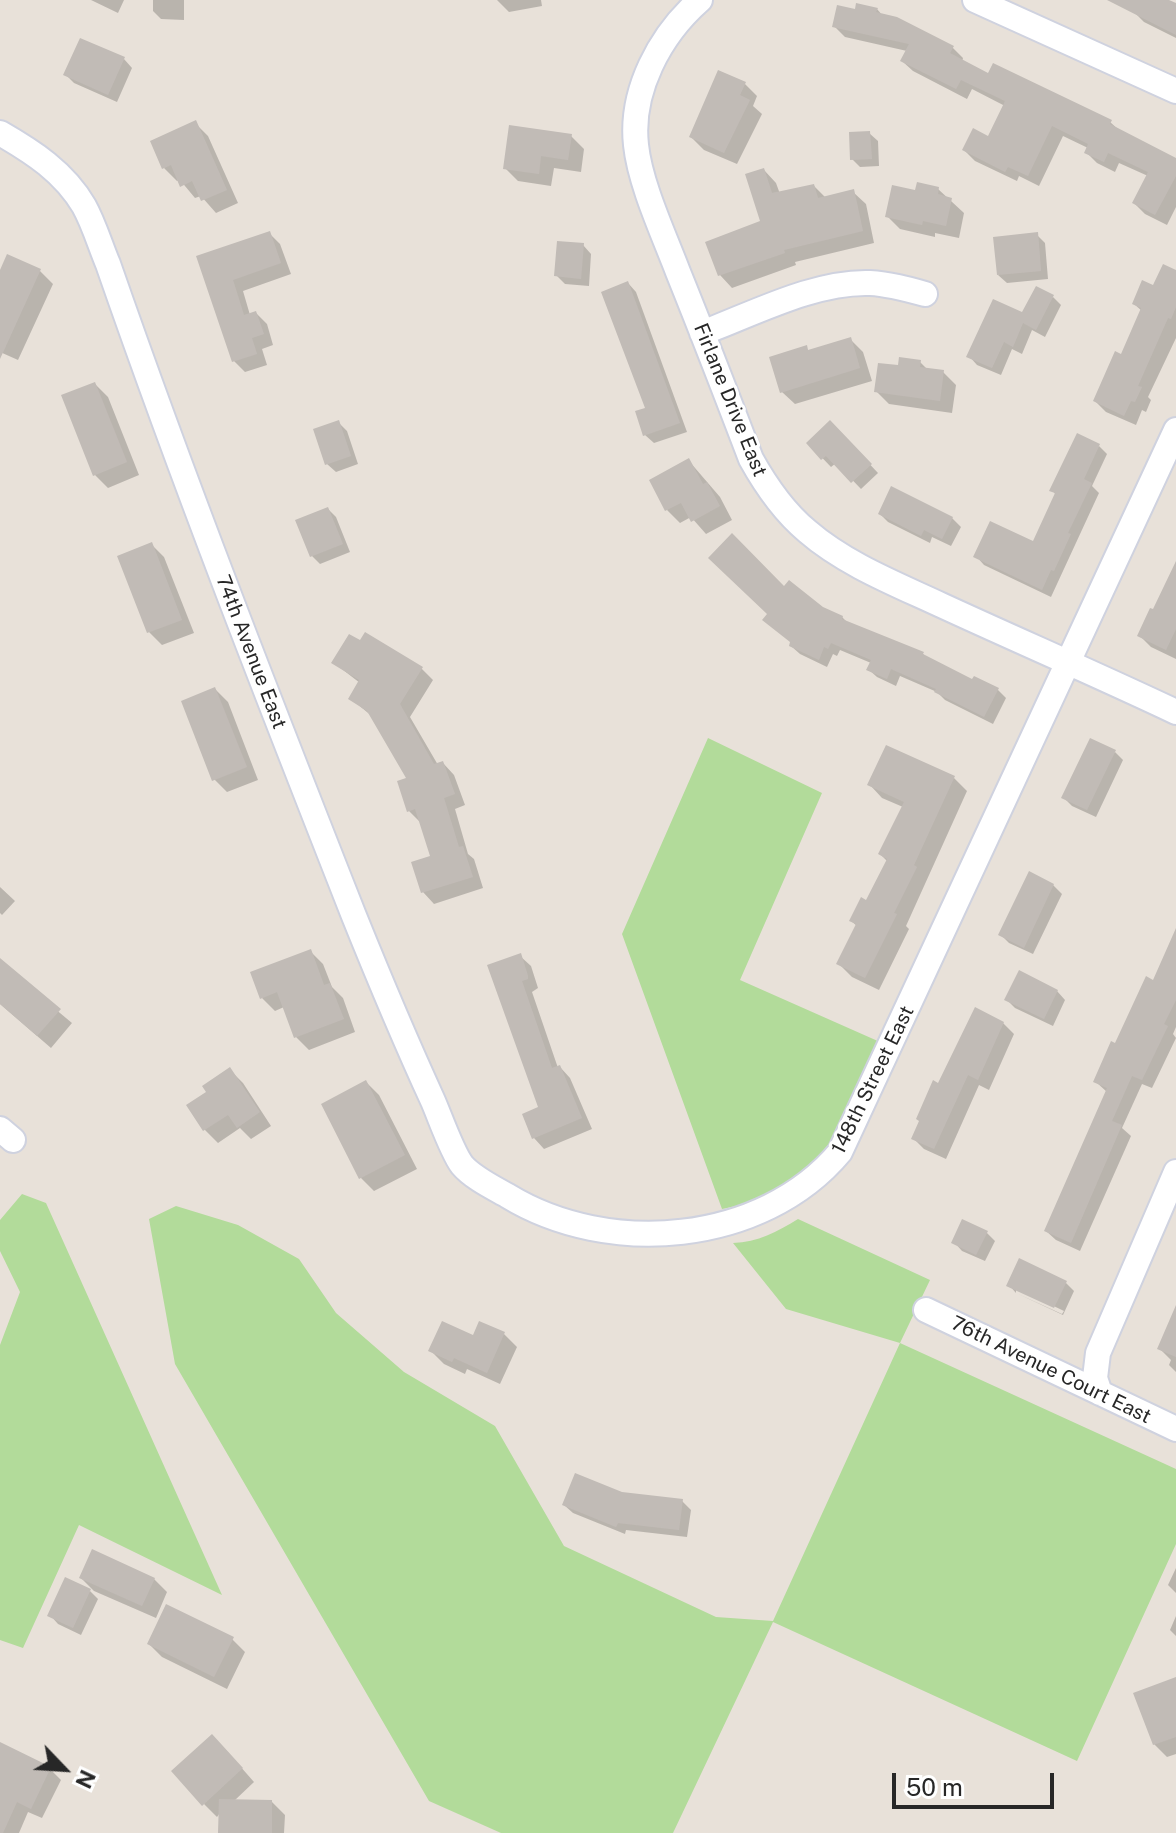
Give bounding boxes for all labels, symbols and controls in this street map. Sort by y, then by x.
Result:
street label: Firlane Drive East [688,320,772,480]
street label: 74th Avenue East [211,572,291,732]
street label: 148th Street East [827,1002,919,1158]
street label: 76th Avenue Court East [947,1311,1155,1429]
north arrow [24,1729,104,1809]
scale bar [896,1757,1058,1807]
text: N [70,1766,101,1792]
text: 50 m [906,1773,963,1801]

